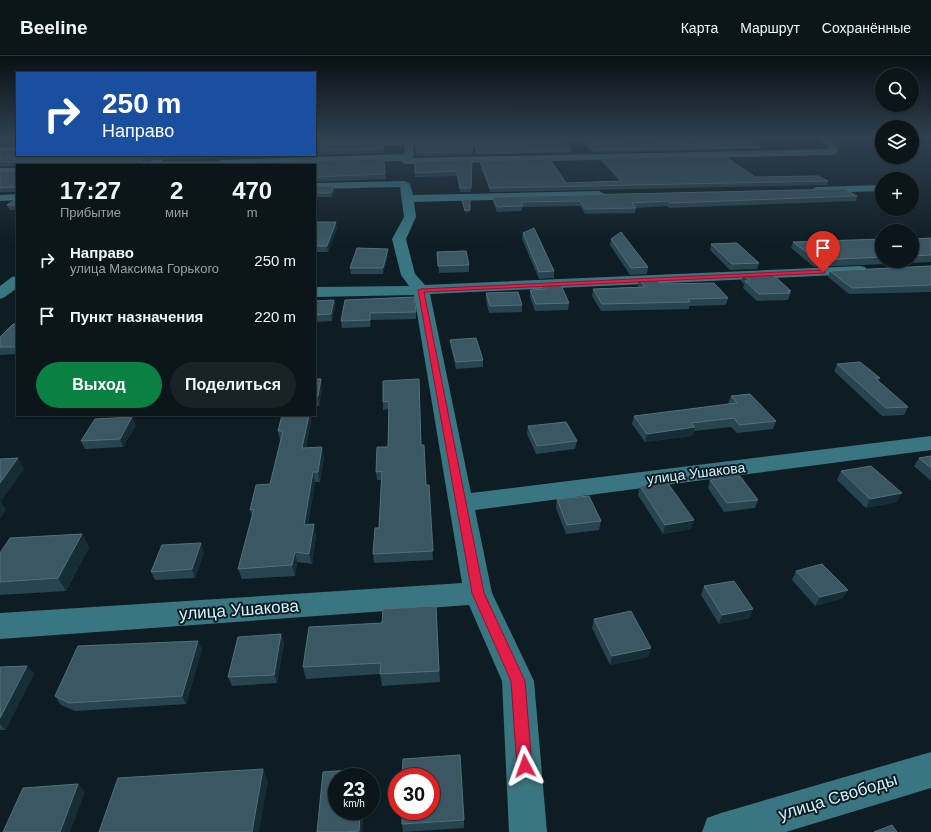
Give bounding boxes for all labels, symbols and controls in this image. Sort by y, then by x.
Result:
text: Beeline [20,17,88,38]
text: Карта [681,20,718,36]
text: Маршрут [740,20,800,36]
text: Сохранённые [822,20,911,36]
map controls [875,68,919,268]
button: search [875,68,919,112]
icon: right [36,88,88,140]
text: 250 m [102,88,181,119]
button: layers [875,120,919,164]
text: Направо [102,121,174,141]
button: + [875,172,919,216]
text: 17:27 [60,177,121,204]
text: 2 [170,177,183,204]
text: 470 [232,177,272,204]
text: Прибытие [60,205,121,220]
text: мин [165,205,188,220]
text: m [247,205,258,220]
button: − [875,224,919,268]
pin [806,231,840,272]
icon: arrive [812,237,834,259]
text: Направо [70,244,134,261]
icon: right [36,249,58,271]
text: 250 m [254,252,296,269]
text: улица Максима Горького [70,261,219,276]
icon: arrive [36,305,58,327]
text: Пункт назначения [70,308,203,325]
text: 220 m [254,308,296,325]
button: Выход [36,362,162,408]
button: Поделиться [170,362,296,408]
street label: улица Ушакова [646,459,746,487]
street label: улица Ушакова [178,596,300,624]
position arrow [504,745,546,787]
speed limit sign: 30 [388,768,440,820]
street label: улица Свободы [776,770,900,824]
text: 23 [343,778,365,800]
text: km/h [343,798,365,809]

